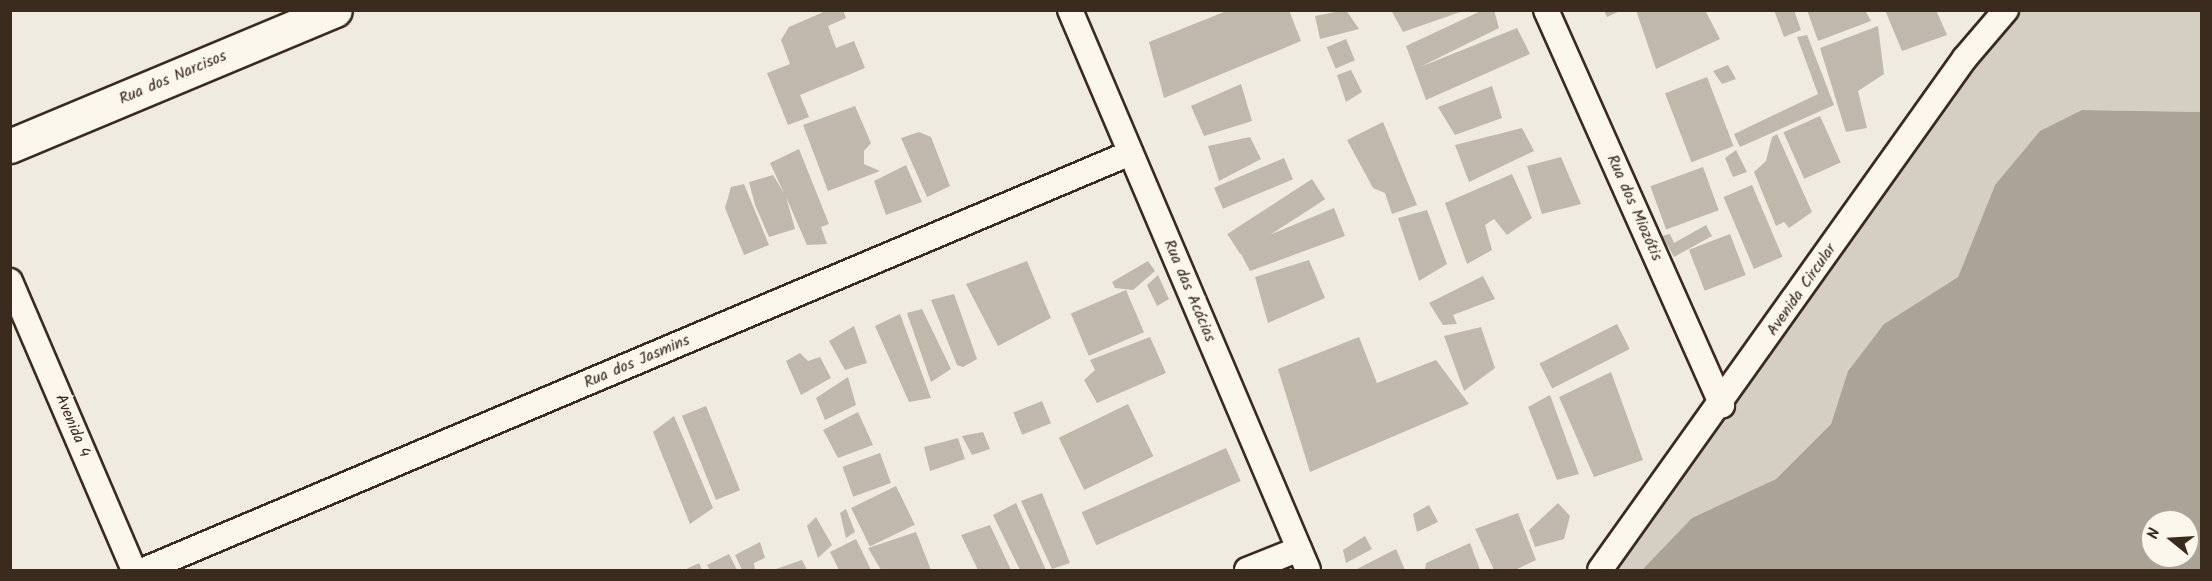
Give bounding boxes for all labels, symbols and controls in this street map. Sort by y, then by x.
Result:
street label: Rua dos Narcisos [116,47,230,109]
street label: Rua dos Miozótis [1602,152,1666,264]
street label: Rua das Acácias [1159,237,1219,345]
street label: Avenida Circular [1763,240,1841,340]
street label: Rua dos Jasmins [581,331,693,393]
street label: Avenida 4 [50,392,94,460]
north arrow [2140,509,2200,569]
text: N [2141,525,2168,543]

